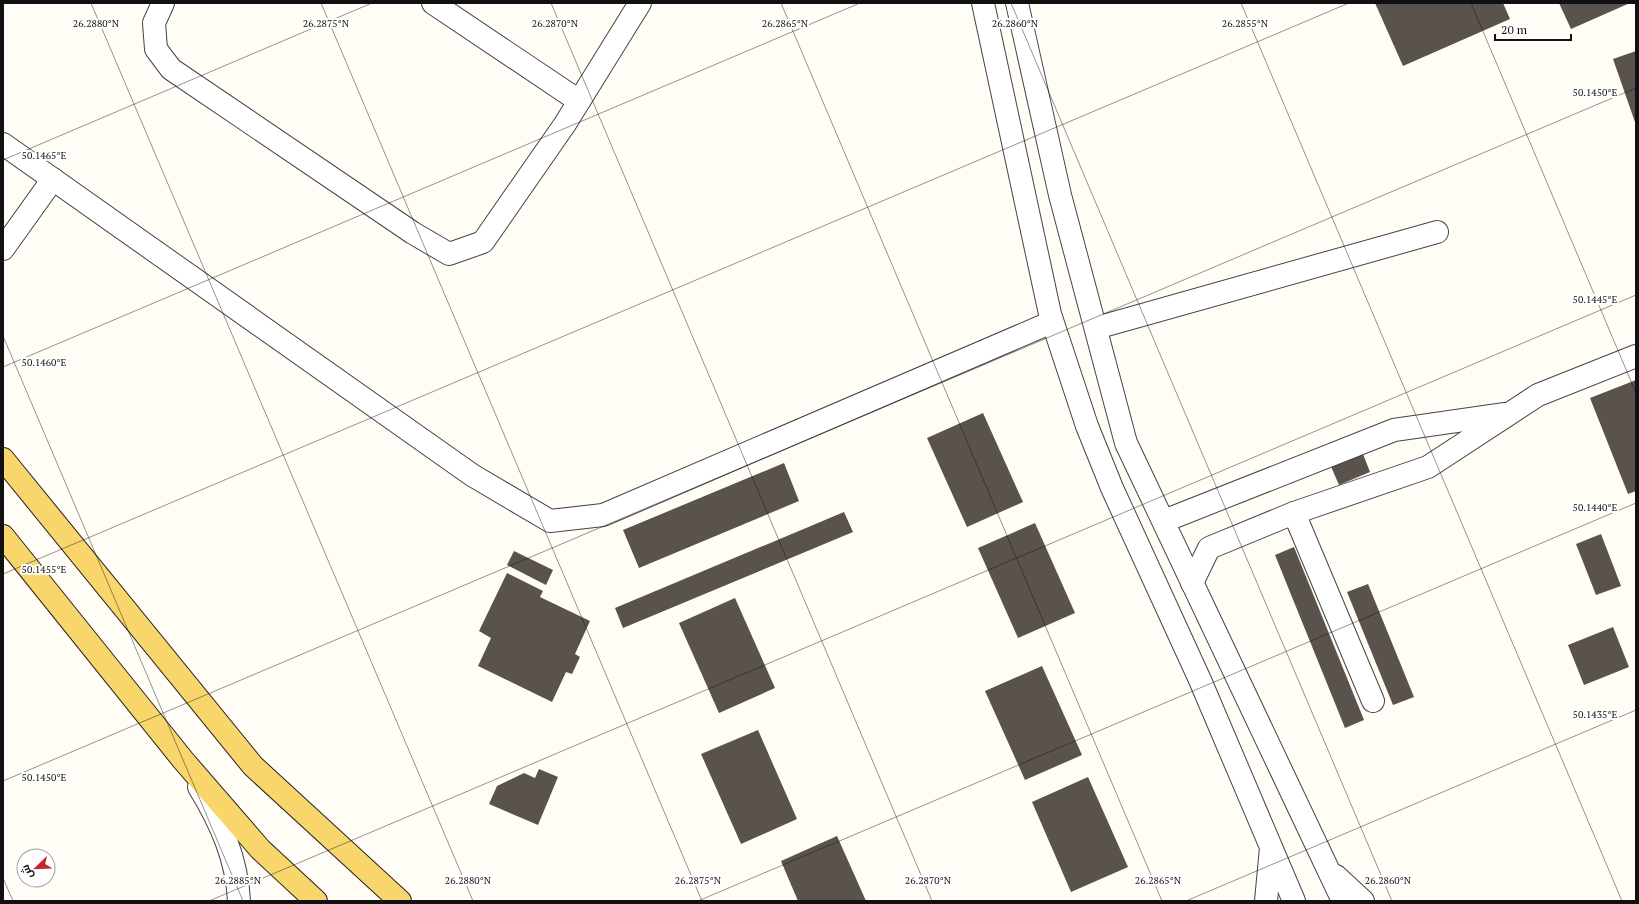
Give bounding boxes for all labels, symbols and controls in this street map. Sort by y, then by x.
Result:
scale bar [1495,16,1571,42]
text: 26.2880°N [73,17,120,30]
text: 26.2875°N [303,17,350,30]
text: 26.2870°N [532,17,579,30]
text: 26.2865°N [762,17,809,30]
text: 26.2860°N [992,17,1039,30]
text: 26.2855°N [1222,17,1269,30]
text: 20 m [1501,22,1528,37]
text: 50.1450°E [1573,86,1618,99]
text: 50.1465°E [22,149,67,162]
text: 50.1445°E [1573,293,1618,306]
text: 50.1460°E [22,356,67,369]
text: 50.1440°E [1573,501,1618,514]
text: 50.1455°E [22,563,67,576]
text: 50.1435°E [1573,708,1618,721]
text: 50.1450°E [22,771,67,784]
north arrow [16,848,56,888]
text: ش [18,863,36,881]
text: 26.2885°N [215,874,262,887]
text: 26.2880°N [445,874,492,887]
text: 26.2875°N [675,874,722,887]
text: 26.2870°N [905,874,952,887]
text: 26.2865°N [1135,874,1182,887]
text: 26.2860°N [1365,874,1412,887]

